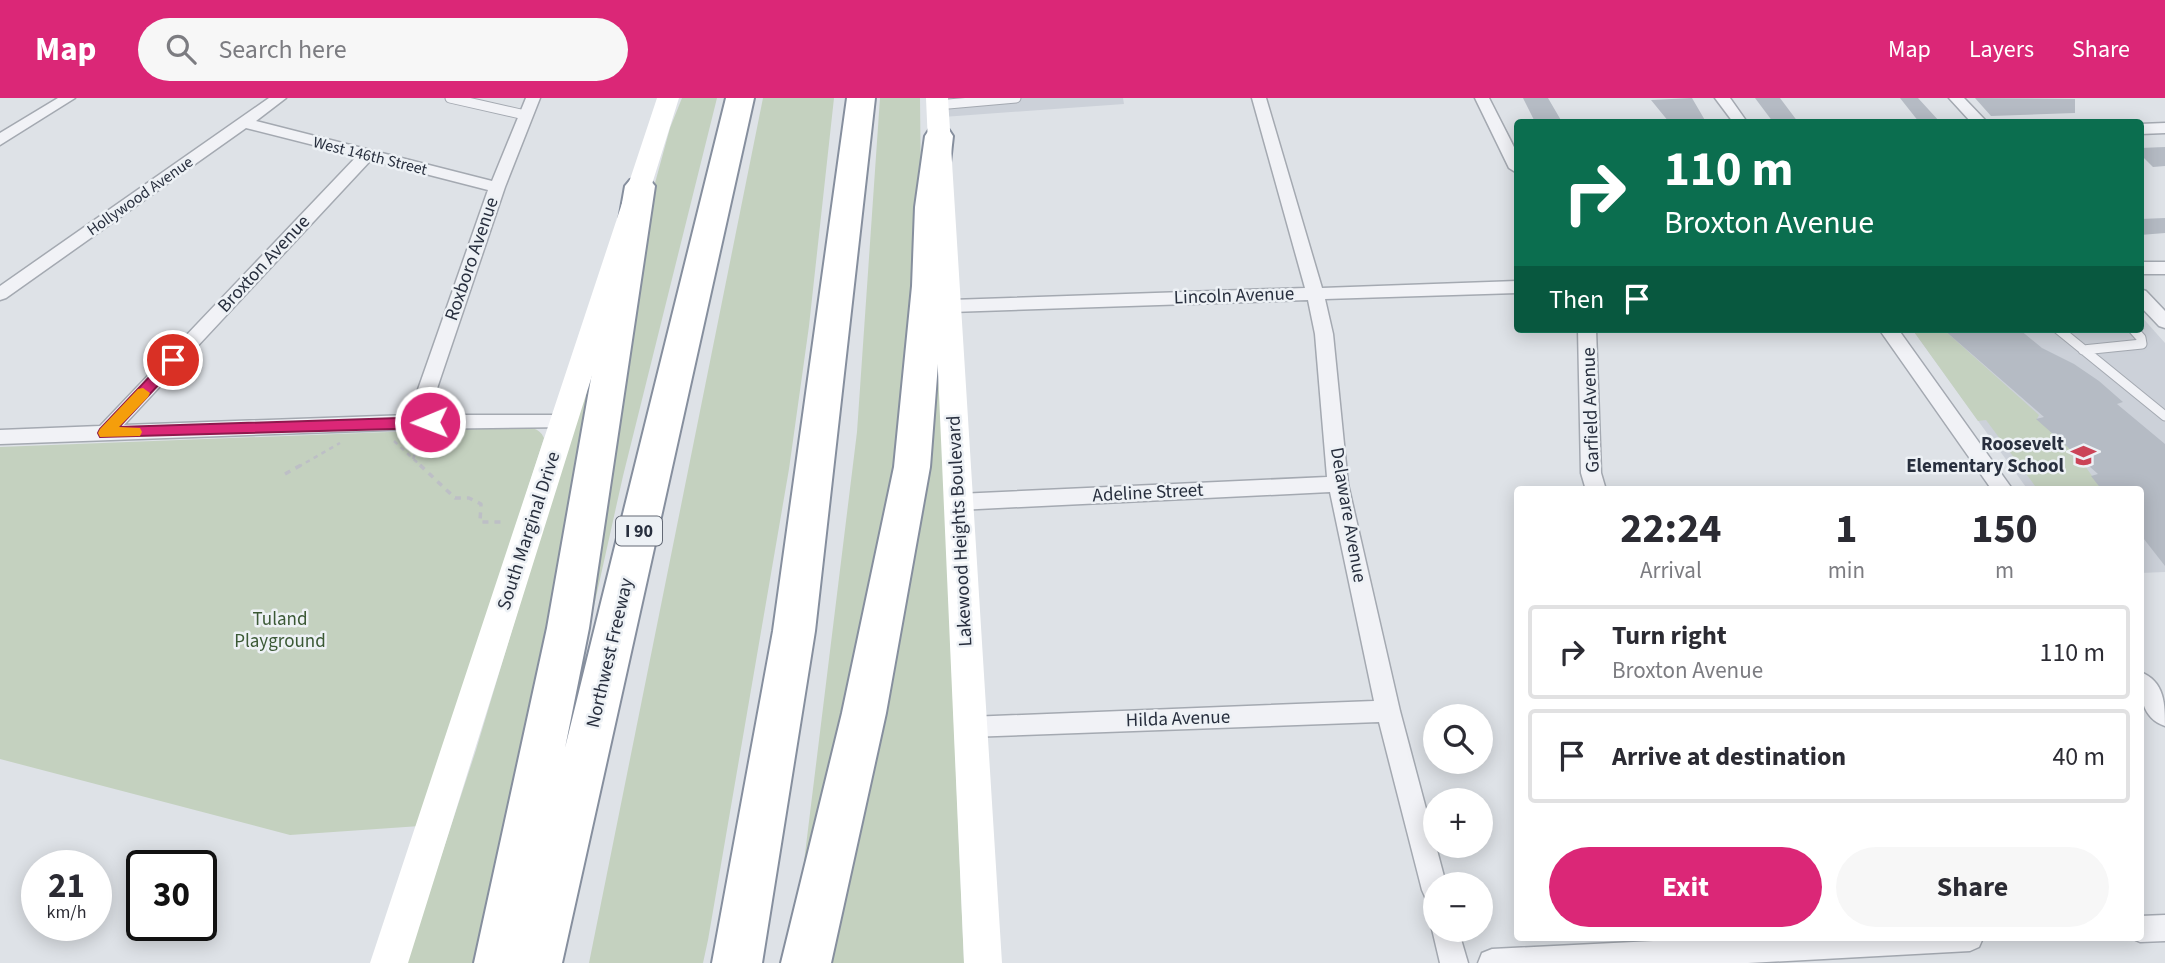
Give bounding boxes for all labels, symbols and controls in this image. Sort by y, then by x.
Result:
search box [138,18,628,81]
text: Map [35,26,96,73]
icon: search [162,30,200,68]
text: Search here [218,31,347,68]
text: Map [1888,32,1931,67]
text: Layers [1969,32,2034,67]
text: Share [2072,32,2130,67]
street label: West 146th Street [311,131,430,181]
text: 110 m [1664,135,1793,205]
icon: right [1549,147,1640,238]
street label: Hollywood Avenue [83,151,198,241]
street label: Roxboro Avenue [438,194,506,324]
text: Broxton Avenue [1664,200,1874,246]
street label: Broxton Avenue [212,209,316,319]
street label: Lincoln Avenue [1173,280,1295,312]
icon: arrive [1618,280,1656,318]
text: Then [1549,281,1604,318]
pin [143,330,203,390]
icon: arrive [154,341,192,379]
street label: Garfield Avenue [1575,347,1607,473]
position arrow [393,385,467,459]
street label: Lakewood Heights Boulevard [940,415,980,647]
place label: Roosevelt Elementary School [1906,431,2065,480]
school or university icon: Roosevelt Elementary School [2070,441,2098,469]
street label: Delaware Avenue [1323,445,1373,585]
street label: South Marginal Drive [491,448,567,614]
street label: Adeline Street [1092,477,1205,509]
text: 22:24 [1620,499,1722,559]
text: 1 [1835,499,1857,559]
text: 150 [1971,499,2038,559]
road number: I 90 [616,516,662,545]
text: Arrival [1640,554,1702,587]
text: min [1828,554,1865,587]
text: m [1995,554,2014,587]
street label: Northwest Freeway [580,575,640,731]
park label: Tuland Playground [234,606,326,655]
text: Turn right [1612,617,1727,654]
icon: right [1553,633,1591,671]
text: 110 m [2039,634,2105,671]
text: Broxton Avenue [1612,654,1763,687]
street label: Hilda Avenue [1125,704,1231,734]
map controls [1423,704,1493,942]
button: search [1423,704,1493,774]
icon: arrive [1553,737,1591,775]
text: Arrive at destination [1612,738,1846,775]
text: 40 m [2052,738,2105,775]
button: + [1423,788,1493,858]
button: Exit [1549,847,1822,927]
button: Share [1836,847,2109,927]
speed limit sign: 30 [126,850,217,941]
text: 21 [48,861,85,911]
button: − [1423,872,1493,942]
text: km/h [47,900,86,925]

